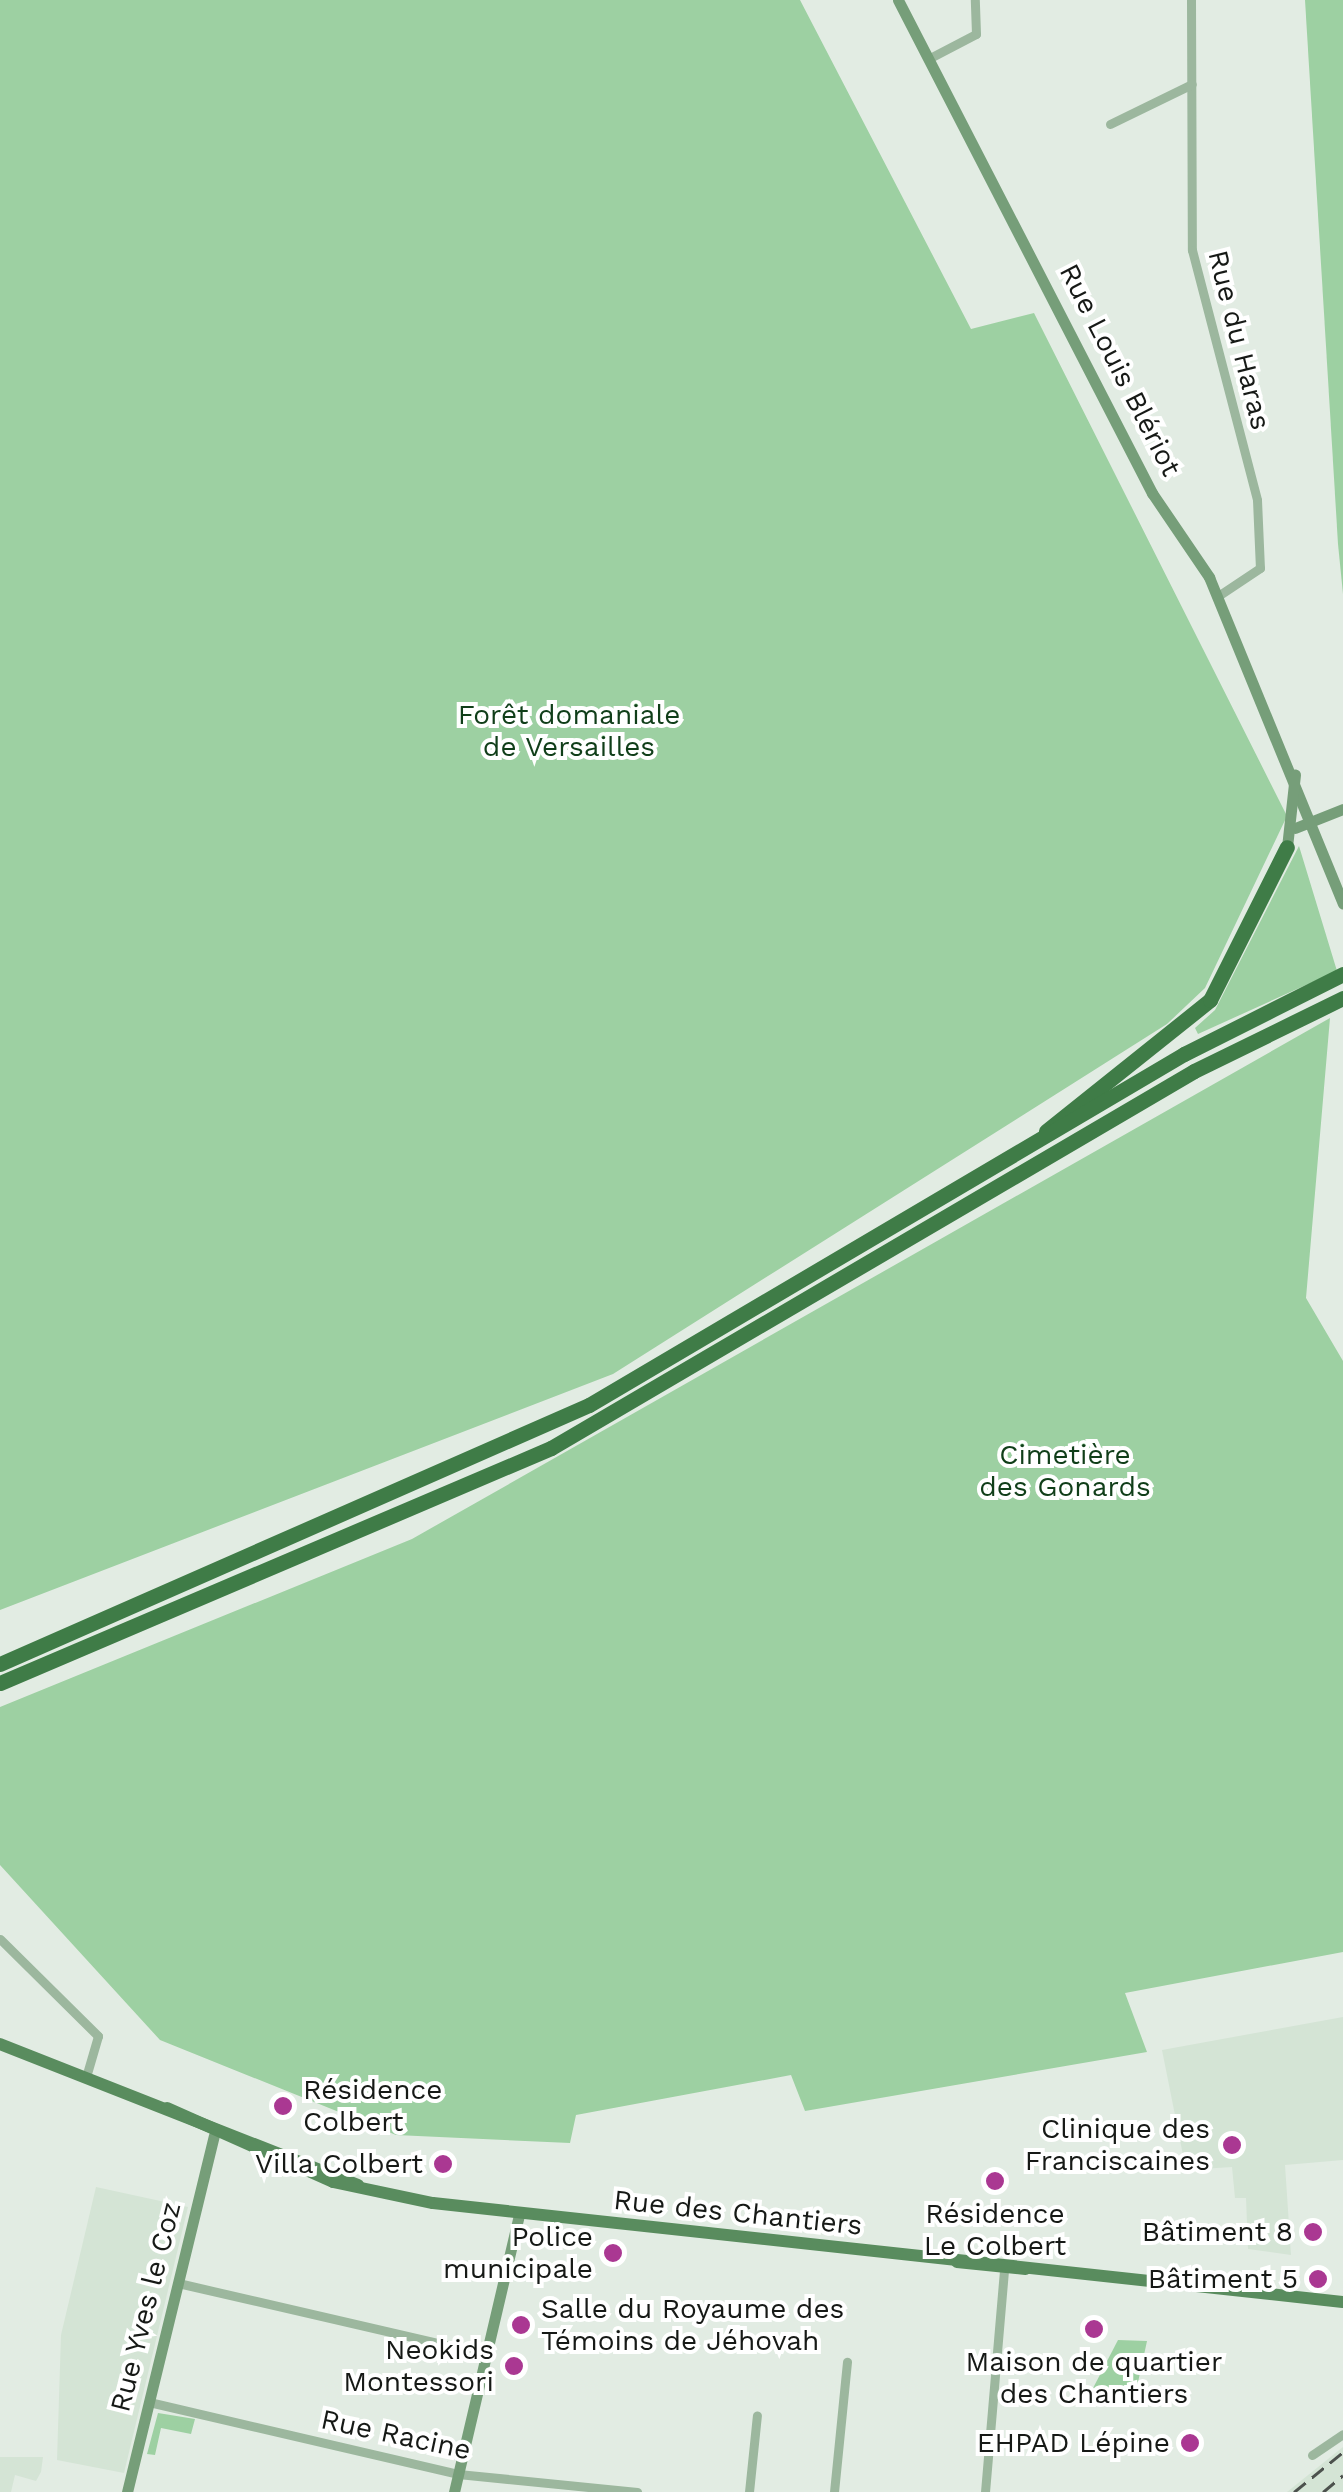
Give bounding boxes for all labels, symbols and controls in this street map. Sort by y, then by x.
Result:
street label: Rue du Haras [1200,247,1278,433]
street label: Rue Louis Blériot [1052,258,1188,482]
park label: Forêt domaniale de Versailles [458,698,680,764]
park label: Cimetière des Gonards [979,1438,1151,1504]
place label: Résidence Colbert [303,2073,442,2139]
marker: Résidence Colbert [272,2095,294,2117]
place label: Clinique des Franciscaines [1025,2112,1210,2178]
marker: Clinique des Franciscaines [1219,2132,1245,2158]
place label: Villa Colbert [254,2147,423,2181]
marker: Villa Colbert [432,2153,454,2175]
marker: Résidence Le Colbert [984,2170,1006,2192]
street label: Rue des Chantiers [612,2183,864,2243]
place label: Résidence Le Colbert [924,2197,1066,2263]
street label: Rue Yves le Coz [104,2198,188,2416]
place label: Bâtiment 8 [1142,2215,1293,2249]
place label: Police municipale [443,2220,593,2286]
marker: Bâtiment 8 [1302,2221,1324,2243]
marker: Police municipale [602,2242,624,2264]
place label: Bâtiment 5 [1148,2262,1298,2296]
marker: Bâtiment 5 [1307,2268,1329,2290]
place label: Salle du Royaume des Témoins de Jéhovah [541,2292,844,2358]
marker: Salle du Royaume des Témoins de Jéhovah [510,2314,532,2336]
marker: Maison de quartier des Chantiers [1083,2318,1105,2340]
place label: Neokids Montessori [343,2333,494,2399]
place label: Maison de quartier des Chantiers [966,2345,1222,2411]
marker: Neokids Montessori [503,2355,525,2377]
street label: Rue Racine [318,2403,474,2467]
place label: EHPAD Lépine [977,2426,1170,2460]
marker: EHPAD Lépine [1179,2432,1201,2454]

